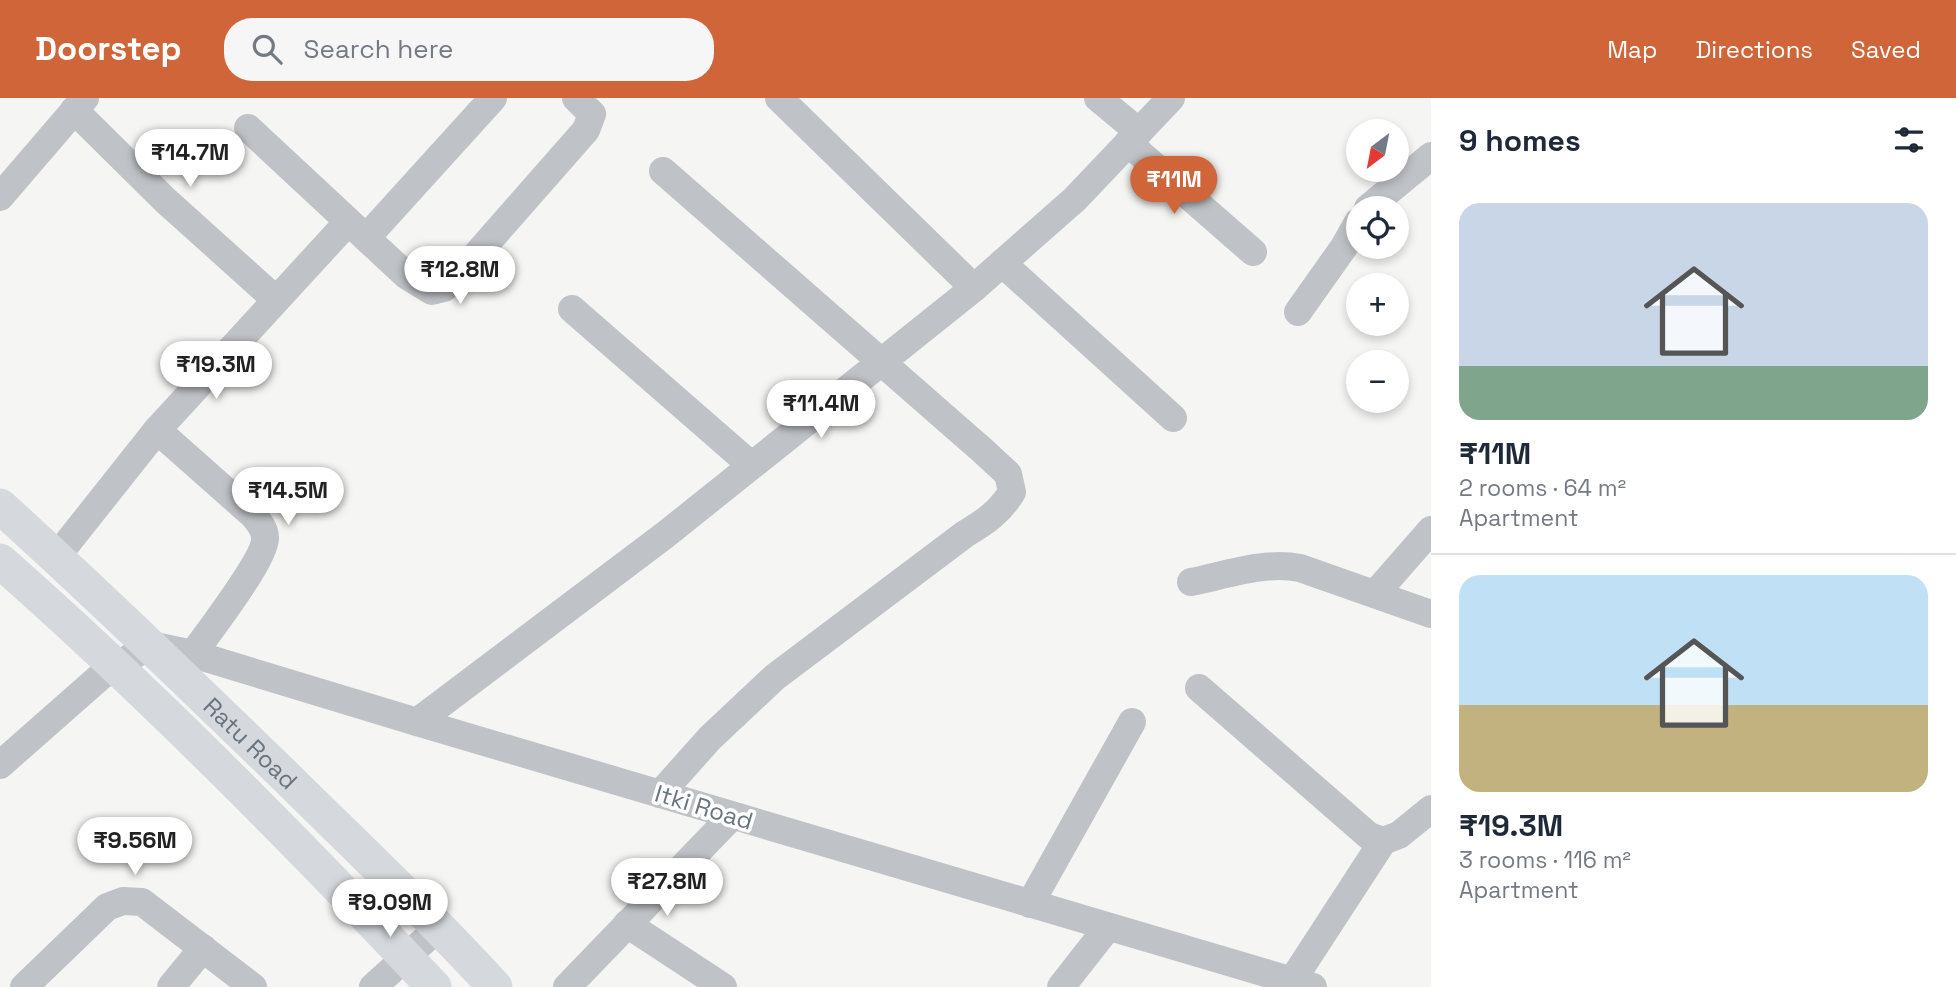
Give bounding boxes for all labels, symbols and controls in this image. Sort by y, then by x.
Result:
search box [224,18,714,81]
text: Doorstep [35,28,182,70]
icon: search [248,30,286,68]
text: Search here [304,32,453,66]
text: Map [1607,34,1657,65]
text: Directions [1695,34,1813,65]
text: Saved [1851,34,1921,65]
north arrow [1346,119,1409,182]
map controls [1346,119,1409,413]
text: 9 homes [1459,121,1581,160]
icon: filters [1890,121,1928,159]
pin: ₹14.7M [133,130,247,189]
text: ₹14.7M [151,137,229,167]
pin: ₹11M [1133,156,1215,216]
text: ₹11M [1146,164,1202,194]
button: locate [1346,196,1409,259]
pin: ₹12.8M [403,246,517,306]
icon: home [1631,248,1757,374]
text: ₹12.8M [420,254,500,284]
button: + [1346,273,1409,336]
pin: ₹19.3M [159,342,273,401]
text: ₹19.3M [176,349,256,379]
button: − [1346,350,1409,413]
pin: ₹11.4M [764,380,878,440]
text: ₹11.4M [783,388,859,418]
text: ₹11M [1459,434,1531,473]
pin: ₹14.5M [231,468,345,527]
text: 2 rooms · 64 m² [1459,473,1626,503]
text: ₹14.5M [248,475,328,505]
text: Apartment [1459,503,1579,533]
icon: home [1631,620,1757,746]
street label: Ratu Road [197,690,304,795]
street label: Itki Road [651,777,757,837]
text: ₹19.3M [1459,806,1563,845]
pin: ₹9.56M [78,818,192,877]
text: ₹9.56M [93,825,177,855]
text: 3 rooms · 116 m² [1459,845,1631,875]
pin: ₹27.8M [610,858,724,918]
text: ₹27.8M [627,866,707,896]
text: Apartment [1459,875,1579,905]
pin: ₹9.09M [333,880,447,939]
text: ₹9.09M [348,887,432,917]

